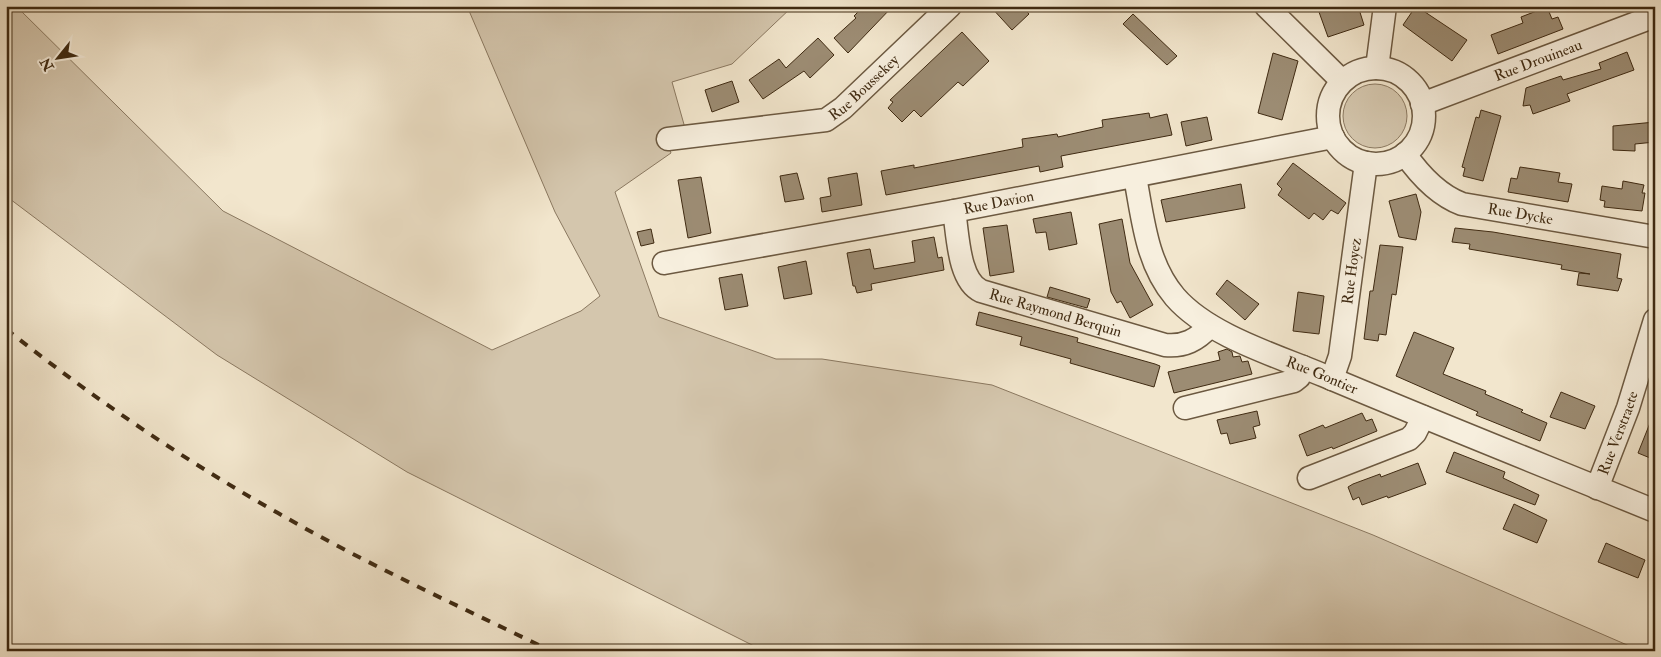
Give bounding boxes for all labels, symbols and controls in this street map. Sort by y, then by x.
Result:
north arrow [32,32,82,82]
street label: Rue Drouineau [1491,35,1585,85]
street label: Rue Boussekey [825,50,903,125]
text: N [36,54,58,75]
street label: Rue Davion [962,186,1036,218]
street label: Rue Dycke [1486,199,1554,229]
street label: Rue Hoyez [1338,237,1365,306]
street label: Rue Raymond Berquin [987,284,1124,341]
street label: Rue Gontier [1283,352,1361,398]
street label: Rue Verstraete [1594,389,1642,478]

